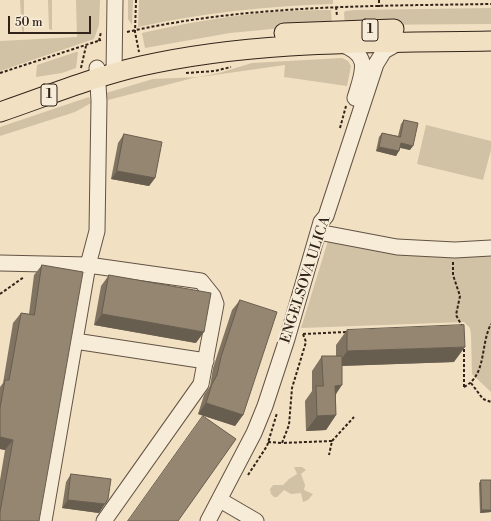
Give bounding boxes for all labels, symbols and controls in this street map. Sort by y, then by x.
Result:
scale bar [10,8,93,34]
text: 50 m [15,15,43,30]
road number: 1 [362,19,378,41]
road number: 1 [41,84,57,106]
street label: ENGELSOVA ULICA [278,214,334,346]

